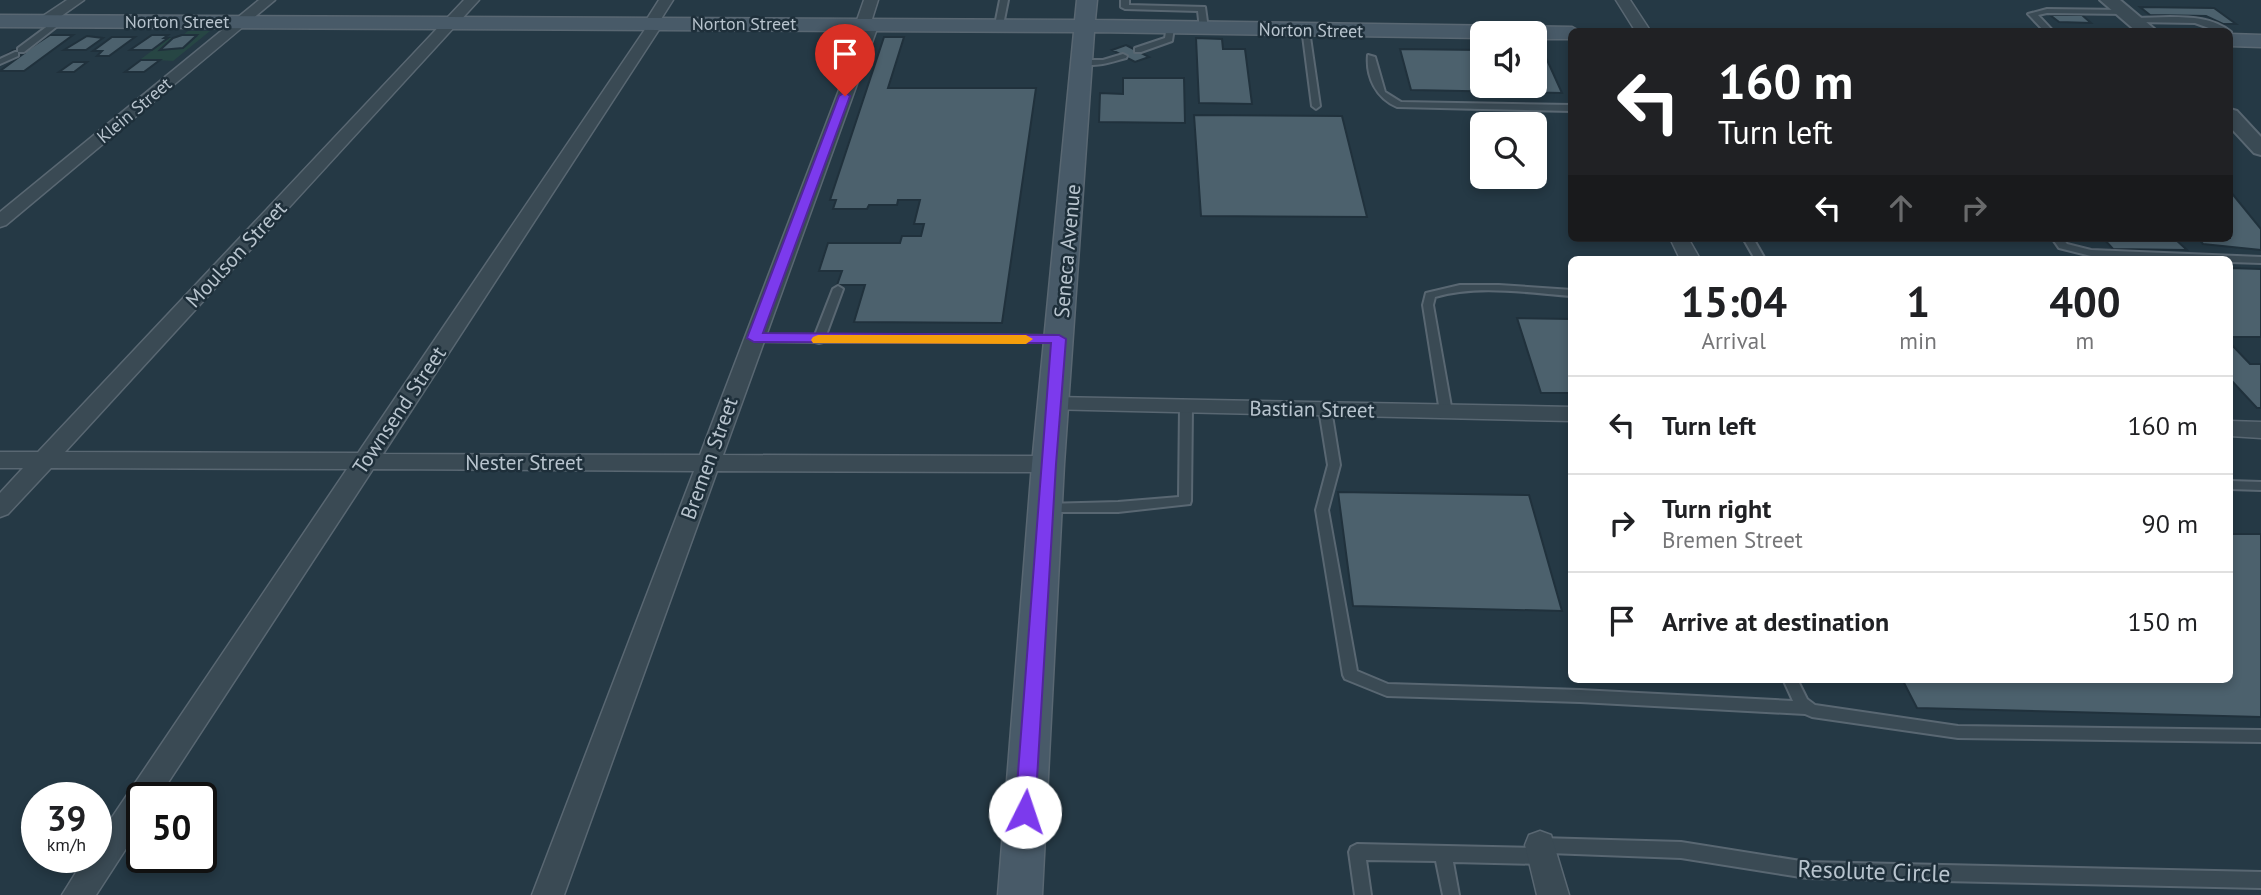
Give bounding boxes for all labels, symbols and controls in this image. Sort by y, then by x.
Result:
street label: Norton Street [125,10,229,33]
street label: Norton Street [692,12,796,35]
street label: Norton Street [1259,18,1363,42]
map controls [1470,21,1547,189]
button: sound [1470,21,1547,98]
pin [815,24,875,96]
icon: arrive [826,35,864,73]
text: 160 m [1718,49,1853,113]
icon: left [1603,56,1694,147]
street label: Klein Street [92,72,176,148]
text: Turn left [1718,111,1833,153]
button: search [1470,112,1547,189]
street label: Seneca Avenue [1048,183,1086,319]
icon: left [1809,189,1847,227]
icon: ahead [1882,189,1920,227]
icon: right [1955,189,1993,227]
street label: Moulson Street [180,195,292,313]
text: 15:04 [1680,274,1787,329]
text: 1 [1906,274,1930,329]
text: 400 [2049,274,2121,329]
text: Arrival [1701,326,1766,355]
text: min [1899,326,1937,355]
text: m [2076,326,2094,355]
street label: Townsend Street [346,341,452,479]
street label: Bremen Street [674,393,744,523]
street label: Bastian Street [1249,394,1375,424]
icon: left [1603,406,1641,444]
text: Turn left [1662,409,1756,442]
text: 160 m [2127,409,2198,442]
street label: Nester Street [465,449,583,476]
text: Turn right [1662,492,1771,525]
icon: right [1603,504,1641,542]
text: 90 m [2142,507,2198,540]
text: Bremen Street [1662,525,1803,554]
icon: arrive [1603,602,1641,640]
text: Arrive at destination [1662,605,1889,638]
text: 150 m [2127,605,2198,638]
position arrow [988,775,1062,849]
speed limit sign: 50 [126,782,217,873]
text: 39 [47,795,86,841]
text: km/h [47,833,86,856]
street label: Resolute Circle [1797,853,1951,889]

